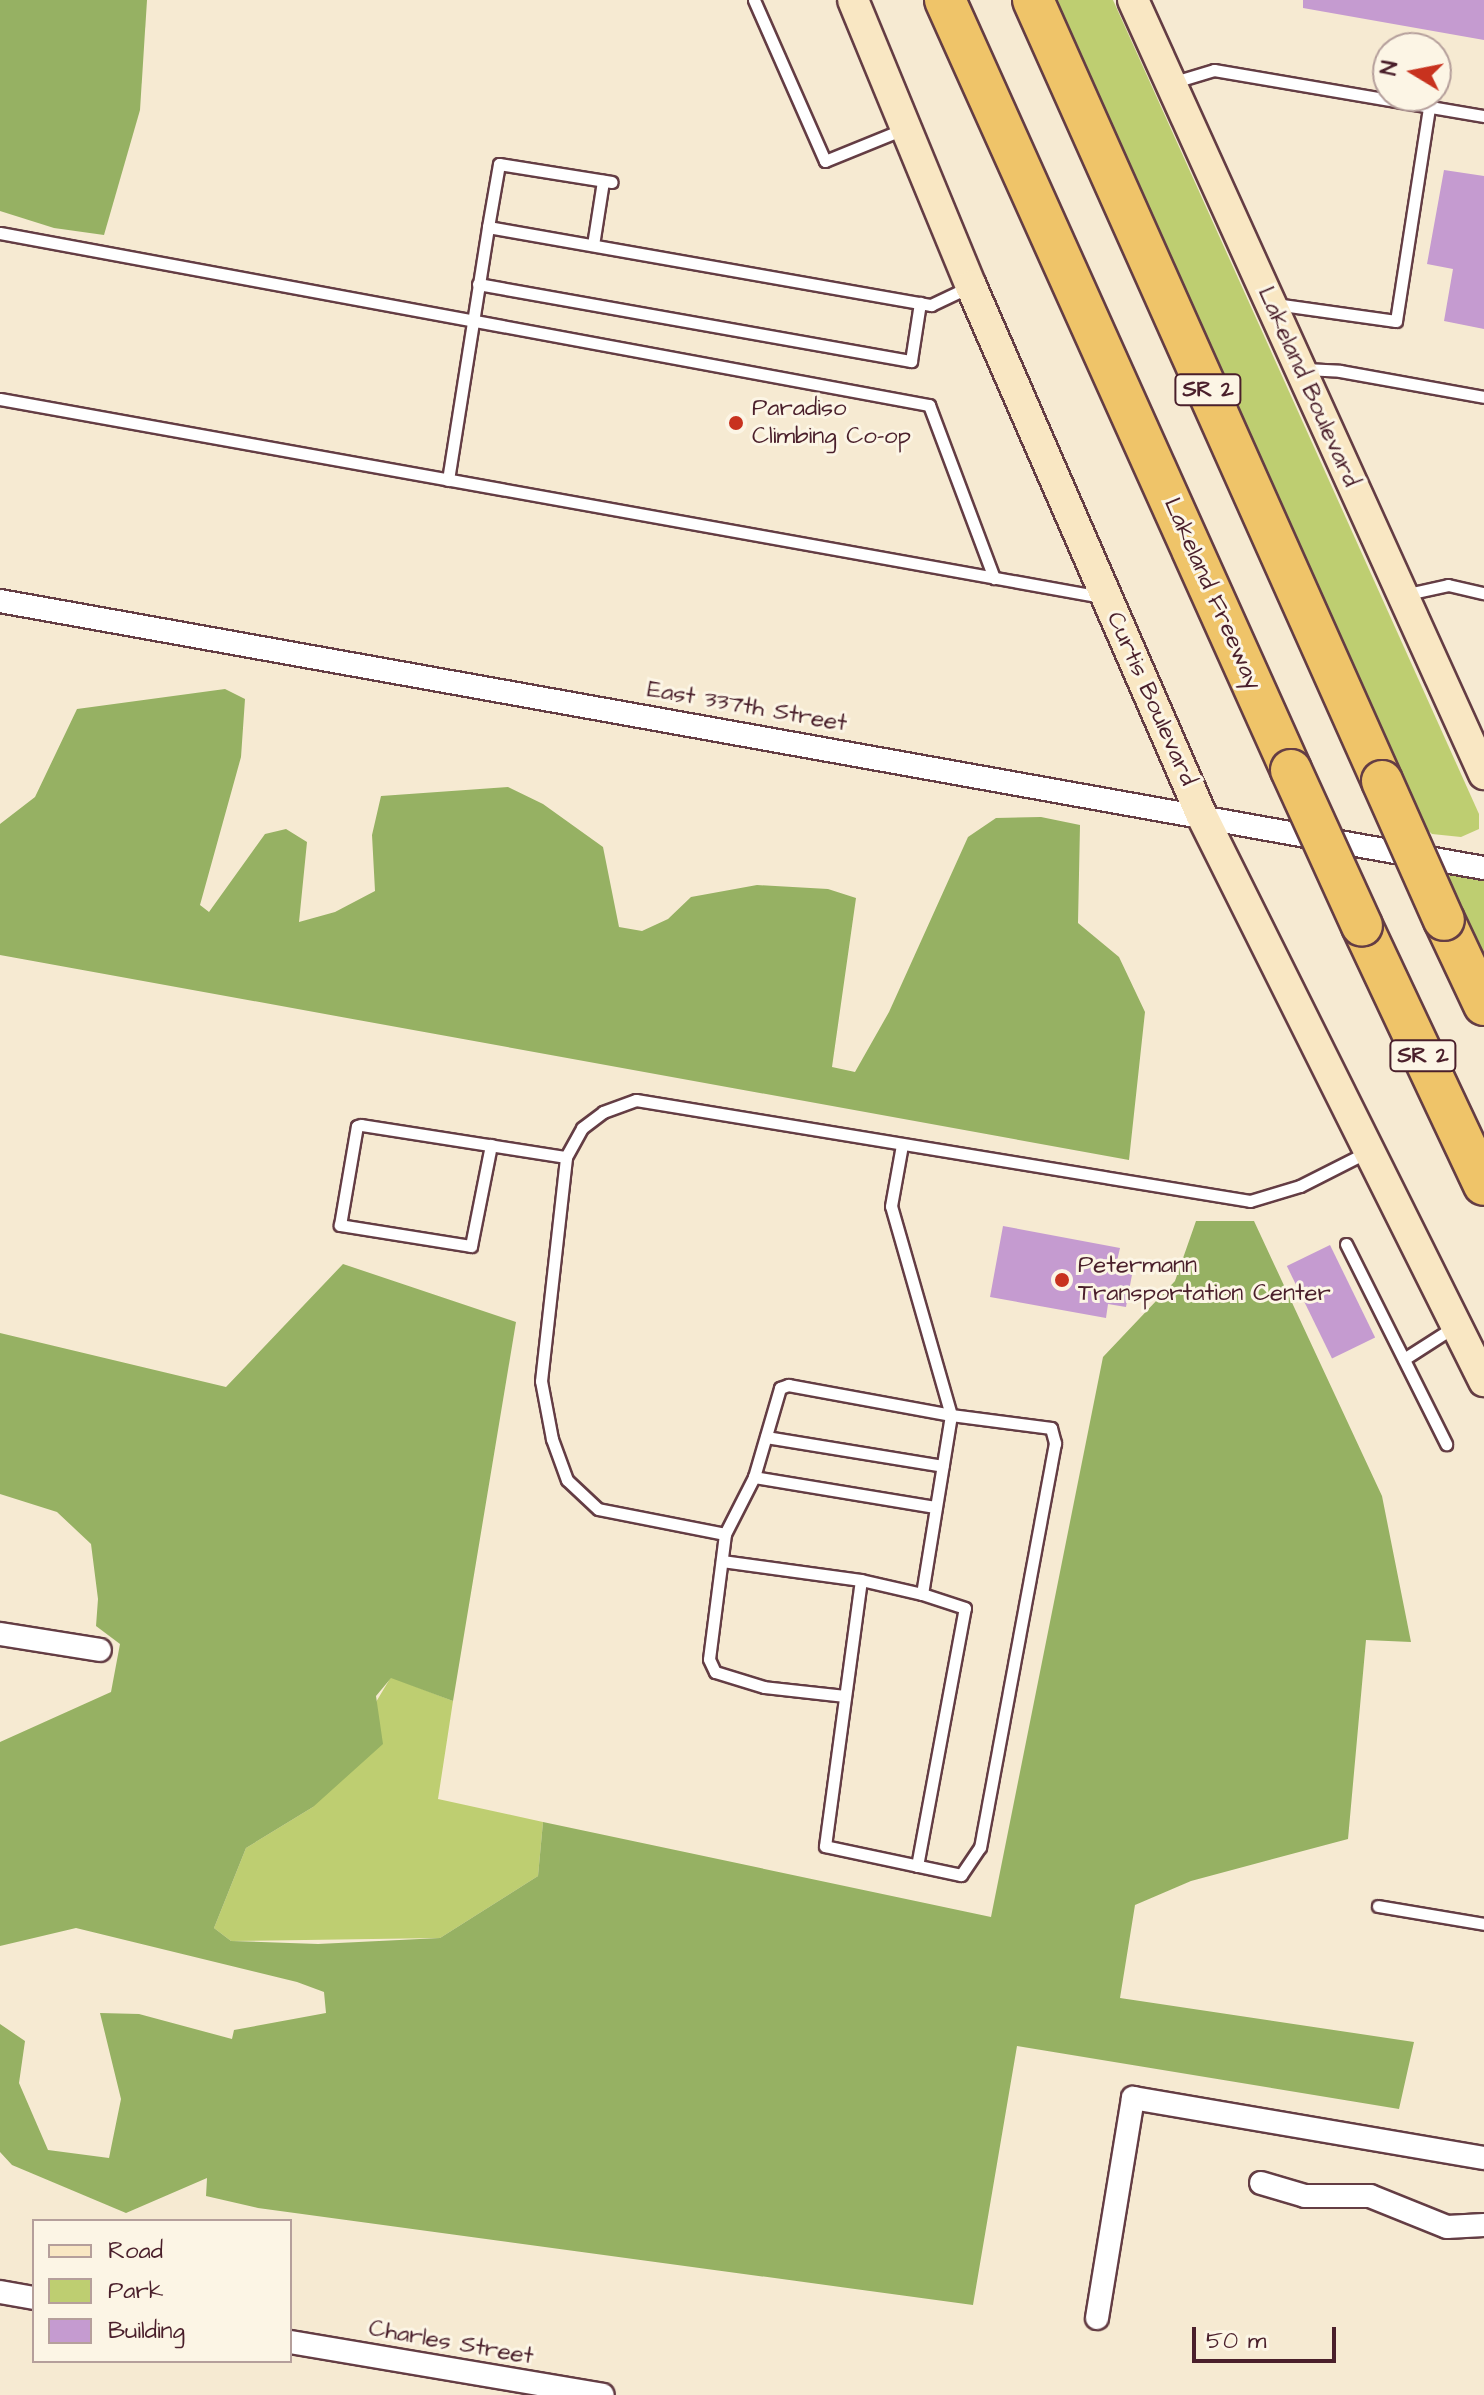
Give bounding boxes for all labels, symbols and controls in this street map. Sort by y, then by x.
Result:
north arrow [1372,32,1452,112]
text: N [1373,59,1406,78]
street label: Lakeland Boulevard [1251,282,1365,492]
road number: SR 2 [1174,372,1242,408]
place label: Paradiso Climbing Co-op [752,395,911,451]
marker: Paradiso Climbing Co-op [727,414,745,432]
street label: Lakeland Freeway [1157,494,1267,694]
street label: Curtis Boulevard [1100,608,1202,790]
street label: East 337th Street [645,675,849,739]
road number: SR 2 [1389,1038,1457,1074]
place label: Petermann Transportation Center [1078,1252,1331,1308]
marker: Petermann Transportation Center [1053,1271,1071,1289]
legend [32,2219,292,2363]
text: Road [108,2234,163,2268]
text: Park [108,2274,164,2308]
scale bar [1196,2311,1340,2361]
text: Building [108,2314,185,2348]
street label: Charles Street [366,2314,536,2372]
text: 50 m [1206,2324,1266,2358]

